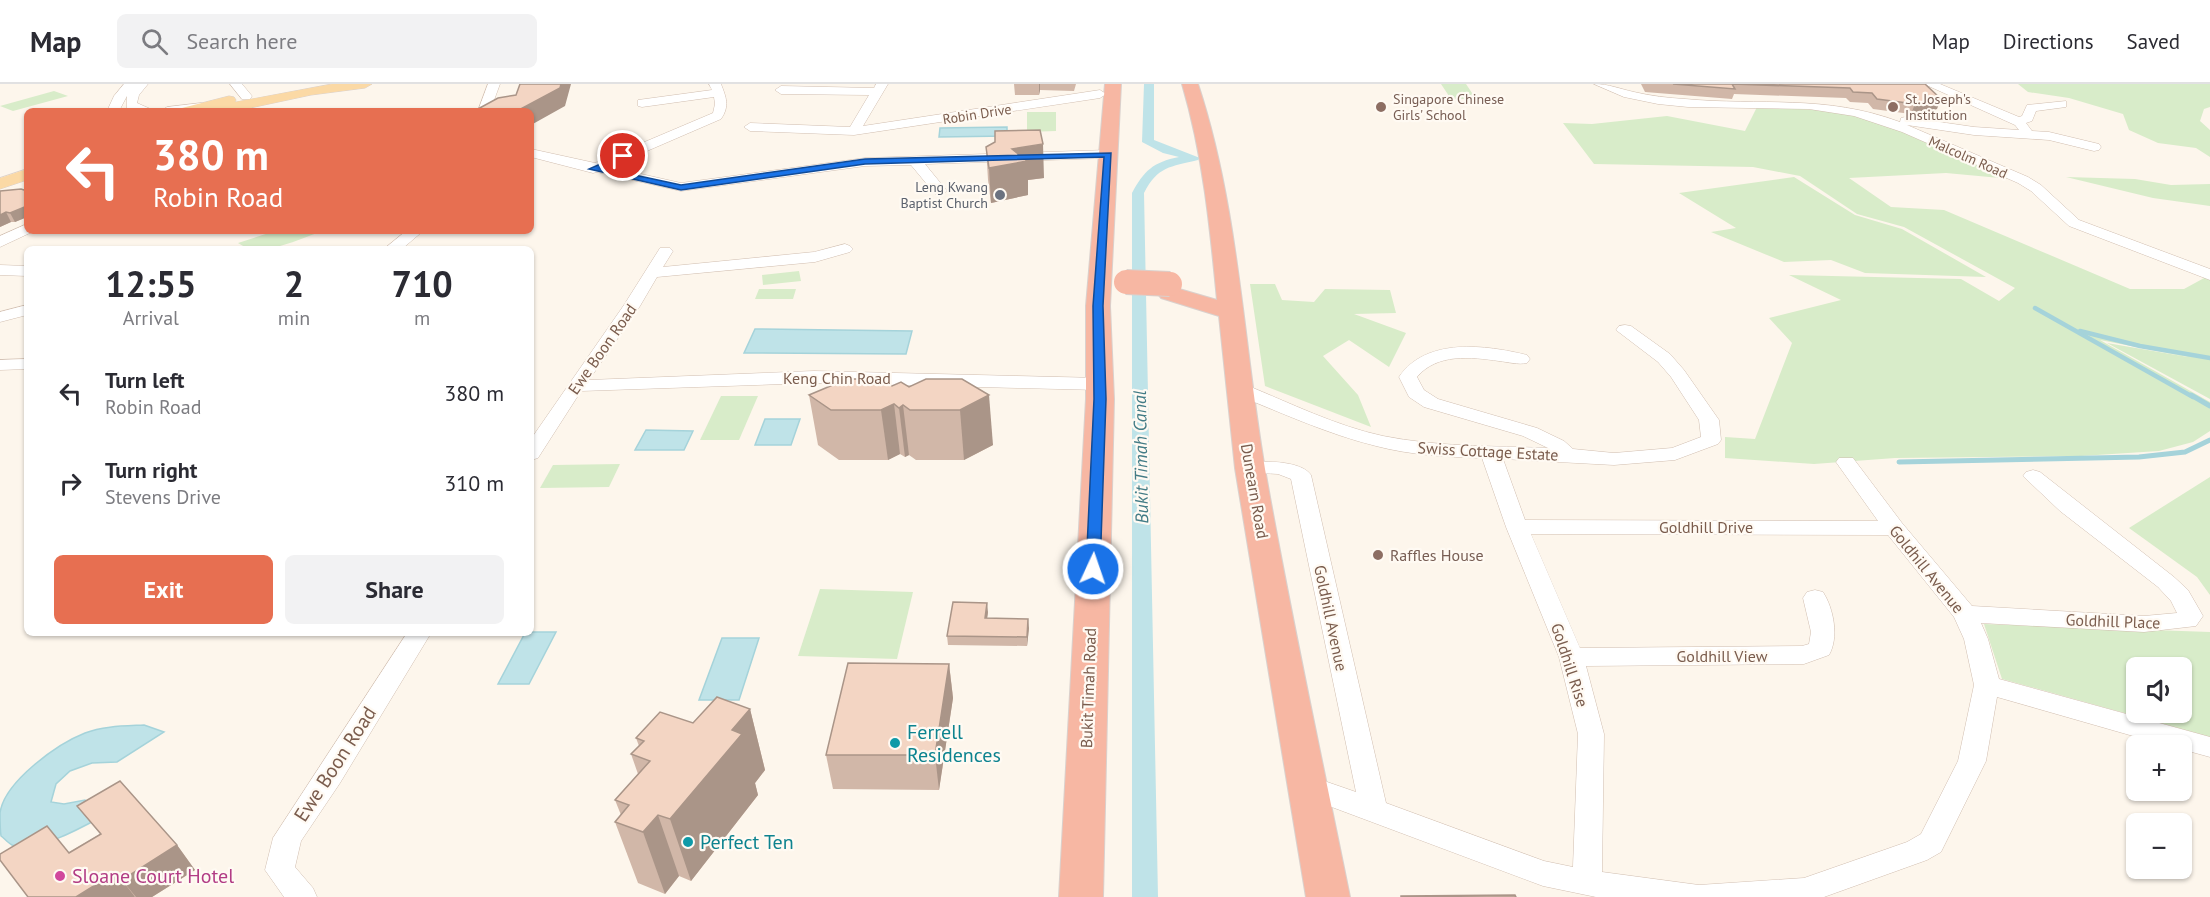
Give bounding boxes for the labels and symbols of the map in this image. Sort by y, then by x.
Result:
place label: Singapore Chinese Girls' School [1393,90,1504,124]
place label: St. Joseph's Institution [1905,90,1971,124]
street label: Robin Drive [941,100,1013,128]
marker: Singapore Chinese Girls' School [1374,100,1388,114]
marker: St. Joseph's Institution [1886,100,1900,114]
pin [597,130,648,181]
street label: Malcolm Road [1926,132,2010,182]
place label: Leng Kwang Baptist Church [901,178,988,212]
marker: Leng Kwang Baptist Church [993,188,1007,202]
street label: Ewe Boon Road [563,300,641,398]
street label: Keng Chin Road [783,368,891,388]
water label: Bukit Timah Canal [1128,390,1153,524]
street label: Swiss Cottage Estate [1417,437,1559,465]
street label: Dunearn Road [1237,442,1273,540]
street label: Goldhill Drive [1659,517,1753,537]
street label: Goldhill Avenue [1885,521,1969,617]
position arrow [1061,537,1125,601]
place label: Raffles House [1390,545,1484,565]
marker: Raffles House [1371,548,1385,562]
street label: Goldhill Avenue [1310,563,1352,673]
street label: Goldhill Place [2065,609,2161,633]
street label: Goldhill Rise [1547,621,1593,709]
street label: Bukit Timah Road [1076,628,1100,748]
street label: Goldhill View [1677,646,1768,666]
street label: Ewe Boon Road [288,701,382,827]
place label: Ferrell Residences [907,719,1001,768]
marker: Ferrell Residences [888,736,902,750]
place label: Perfect Ten [700,829,794,855]
marker: Perfect Ten [681,835,695,849]
place label: Sloane Court Hotel [72,863,234,889]
marker: Sloane Court Hotel [53,869,67,883]

